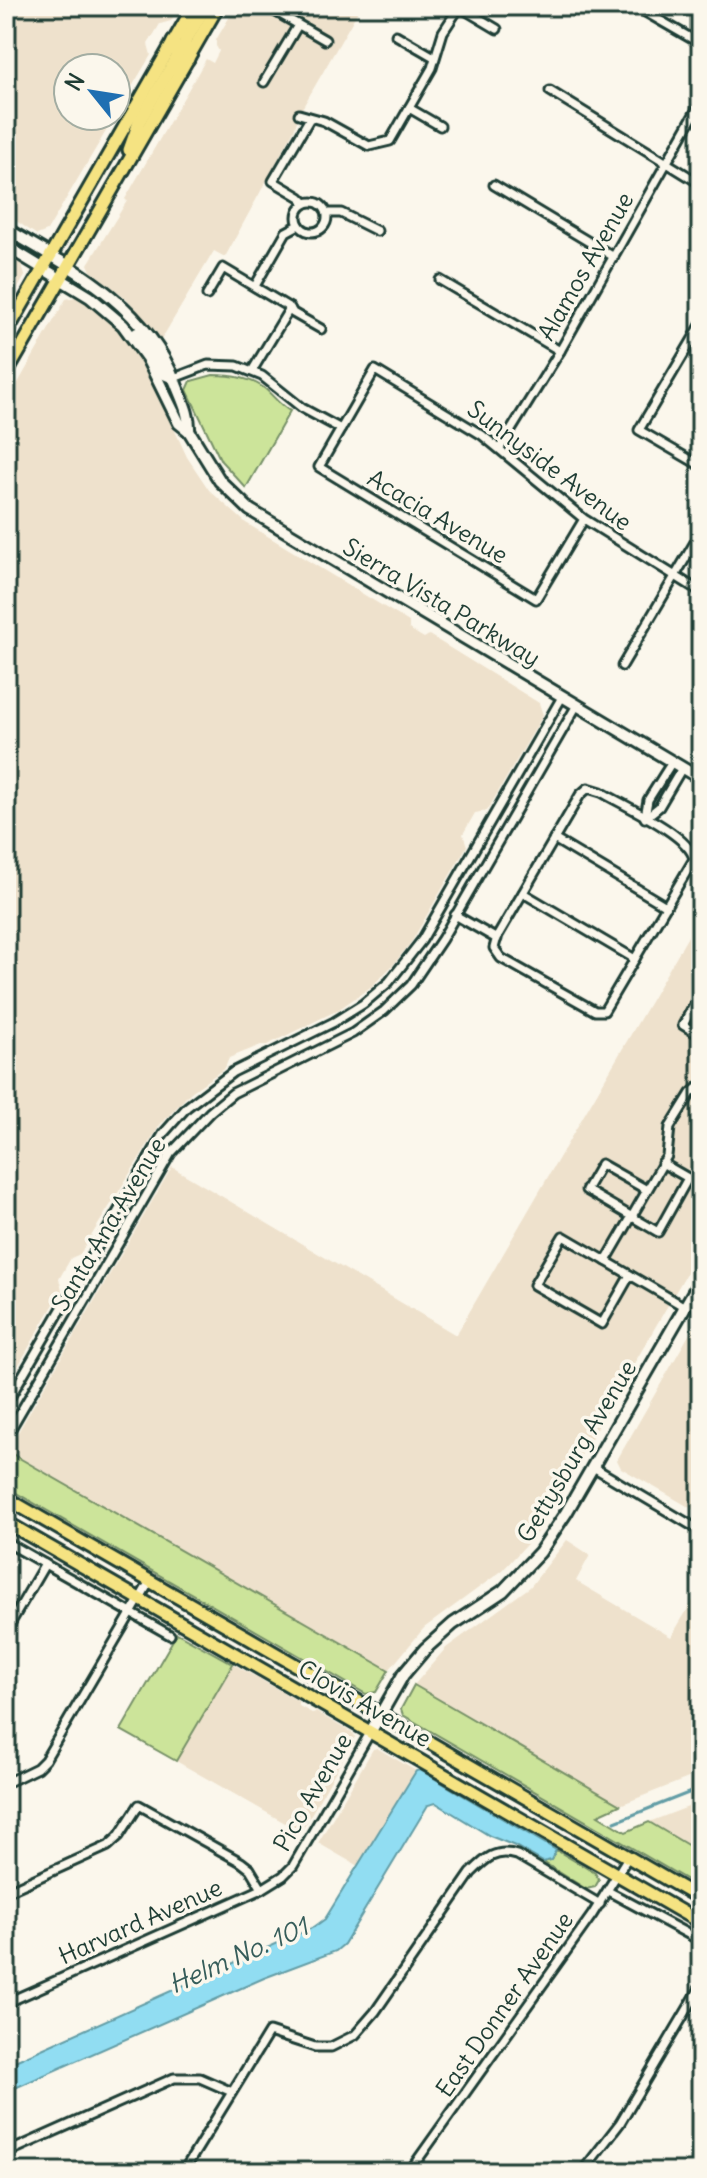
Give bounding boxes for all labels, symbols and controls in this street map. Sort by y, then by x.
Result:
north arrow [52,52,132,132]
text: N [59,68,91,96]
street label: Alamos Avenue [530,187,640,345]
street label: Sunnyside Avenue [462,393,638,537]
street label: Acacia Avenue [362,462,514,570]
street label: Sierra Vista Parkway [338,531,546,673]
street label: Santa Ana Avenue [44,1132,172,1316]
street label: Gettysburg Avenue [510,1354,642,1548]
street label: Clovis Avenue [293,1653,437,1753]
street label: Pico Avenue [266,1728,358,1856]
street label: Harvard Avenue [54,1872,226,1970]
street label: East Donner Avenue [429,1906,579,2102]
water label: Helm No. 101 [163,1909,315,2000]

